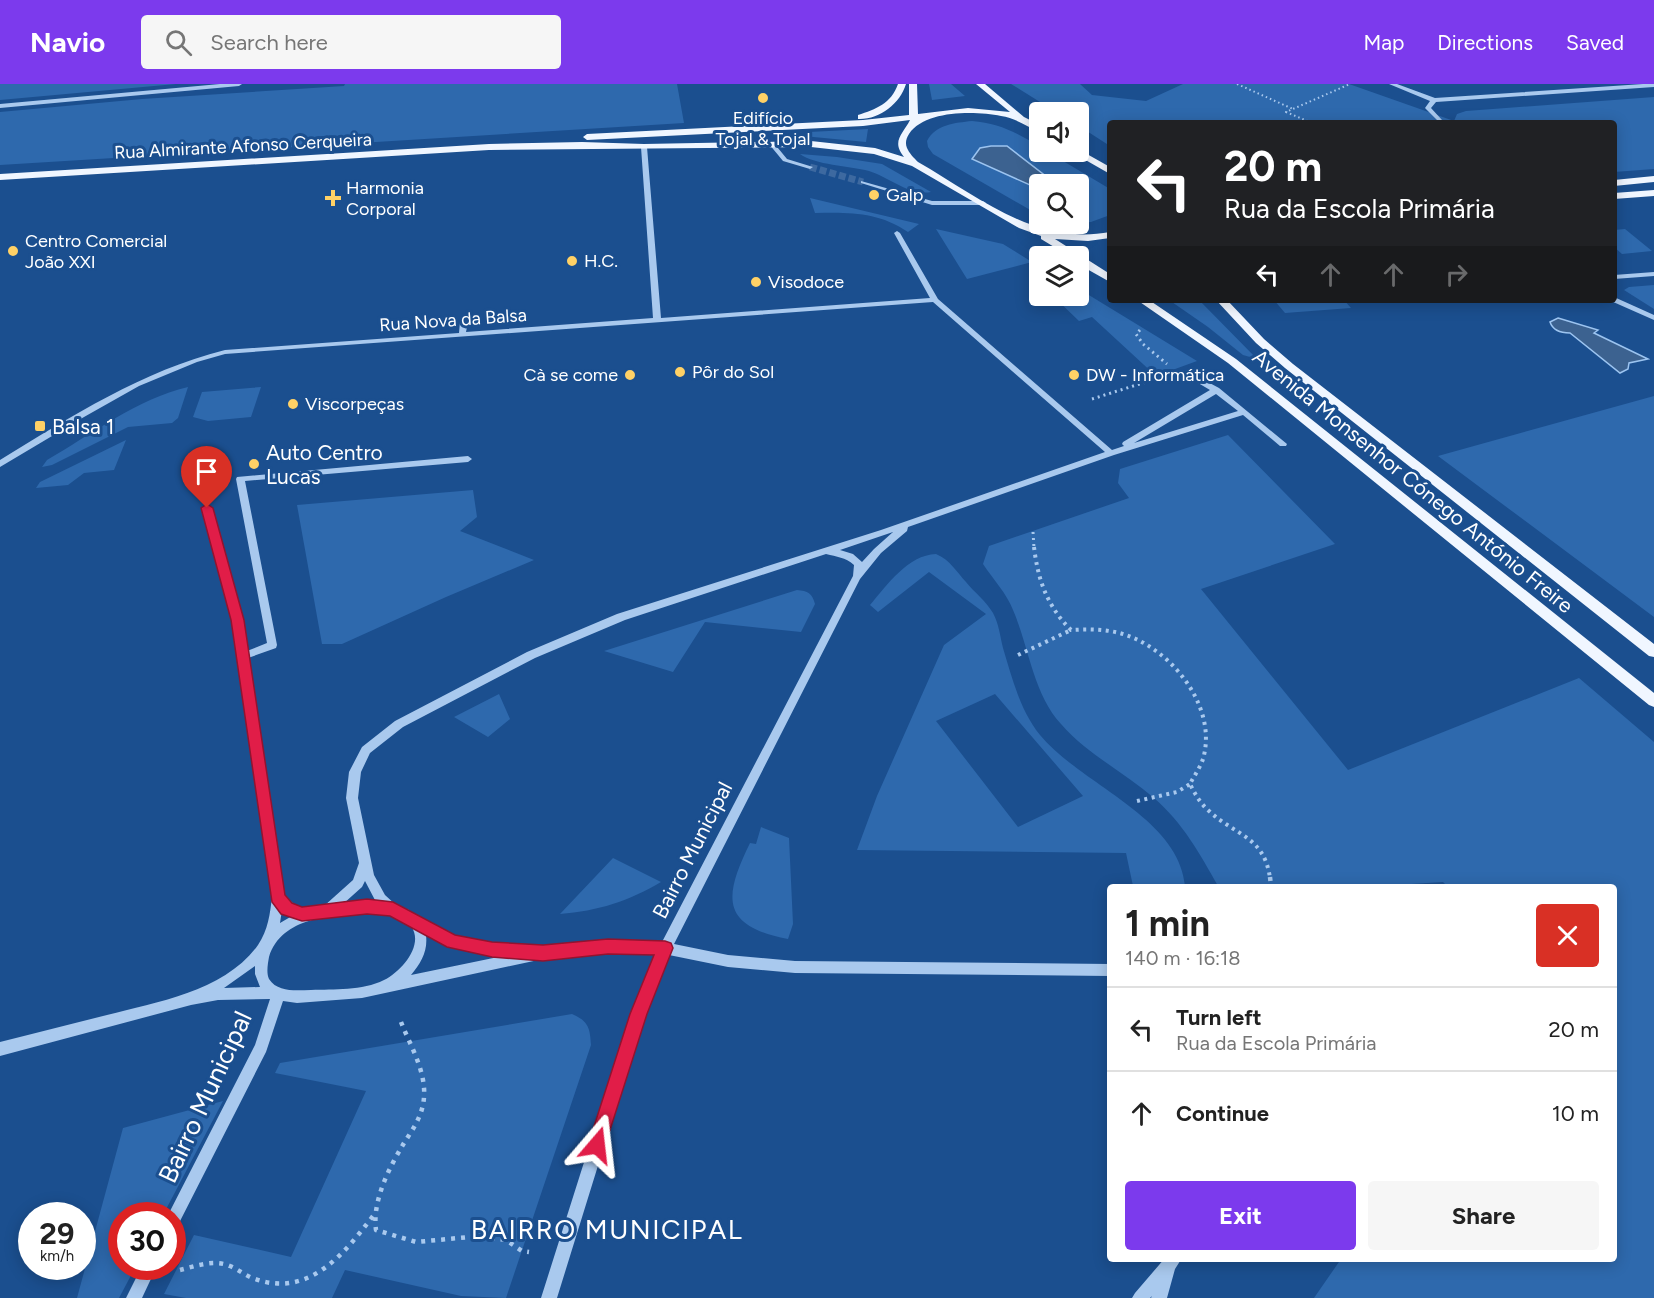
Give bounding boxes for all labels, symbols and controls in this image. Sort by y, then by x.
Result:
search box [141,15,561,69]
text: Navio [30,25,105,59]
icon: search [162,26,195,59]
text: Search here [210,29,328,56]
text: Map [1363,30,1404,55]
text: Directions [1437,30,1533,55]
text: Saved [1566,30,1624,55]
marker: Edifício Tojal & Tojal [756,91,770,105]
map controls [1029,102,1089,306]
button: sound [1029,102,1089,162]
place label: Edifício Tojal & Tojal [716,107,810,150]
street label: Rua Almirante Afonso Cerqueira [114,128,372,164]
text: 20 m [1224,141,1322,192]
icon: left [1125,144,1203,222]
button: search [1029,174,1089,234]
place label: Harmonia Corporal [346,177,424,220]
place label: Galp [886,184,923,206]
marker: Galp [867,188,881,202]
marker: Harmonia Corporal [324,189,342,207]
text: Rua da Escola Primária [1224,192,1495,225]
place label: Centro Comercial João XXI [25,230,167,273]
marker: Centro Comercial João XXI [6,244,20,258]
button: layers [1029,246,1089,306]
place label: H.C. [584,250,618,272]
marker: H.C. [565,254,579,268]
icon: left [1251,258,1284,291]
icon: ahead [1314,258,1347,291]
icon: ahead [1377,258,1410,291]
icon: right [1440,258,1473,291]
place label: Visodoce [768,271,844,293]
marker: Visodoce [749,275,763,289]
street label: Rua Nova da Balsa [379,304,527,336]
street label: Avenida Monsenhor Cónego António Freire [1248,344,1578,618]
place label: Pôr do Sol [692,361,774,383]
place label: Cà se come [523,364,618,386]
place label: DW - Informática [1086,364,1224,386]
marker: Pôr do Sol [673,365,687,379]
marker: Cà se come [623,368,637,382]
marker: DW - Informática [1067,368,1081,382]
place label: Viscorpeças [305,393,404,415]
marker: Viscorpeças [286,397,300,411]
place label: Balsa 1 [52,414,115,439]
marker: Balsa 1 [33,419,47,433]
place label: Auto Centro Lucas [266,440,383,489]
pin [181,446,232,508]
icon: arrive [190,455,223,488]
marker: Auto Centro Lucas [247,457,261,471]
street label: Bairro Municipal [647,777,737,923]
text: 1 min [1125,902,1210,945]
button: close [1536,904,1599,967]
text: 140 m · 16:18 [1125,946,1241,970]
text: Turn left [1176,1004,1262,1031]
street label: Bairro Municipal [151,1006,259,1188]
icon: left [1125,1013,1158,1046]
text: 20 m [1548,1016,1599,1043]
text: Rua da Escola Primária [1176,1031,1377,1055]
icon: ahead [1125,1097,1158,1130]
text: Continue [1176,1100,1269,1127]
text: 10 m [1552,1100,1599,1127]
position arrow [565,1113,629,1177]
button: Exit [1125,1181,1356,1250]
button: Share [1368,1181,1599,1250]
speed limit sign: 30 [108,1202,186,1280]
district label: BAIRRO MUNICIPAL [471,1213,743,1246]
text: 29 [40,1215,74,1252]
text: km/h [40,1247,74,1265]

